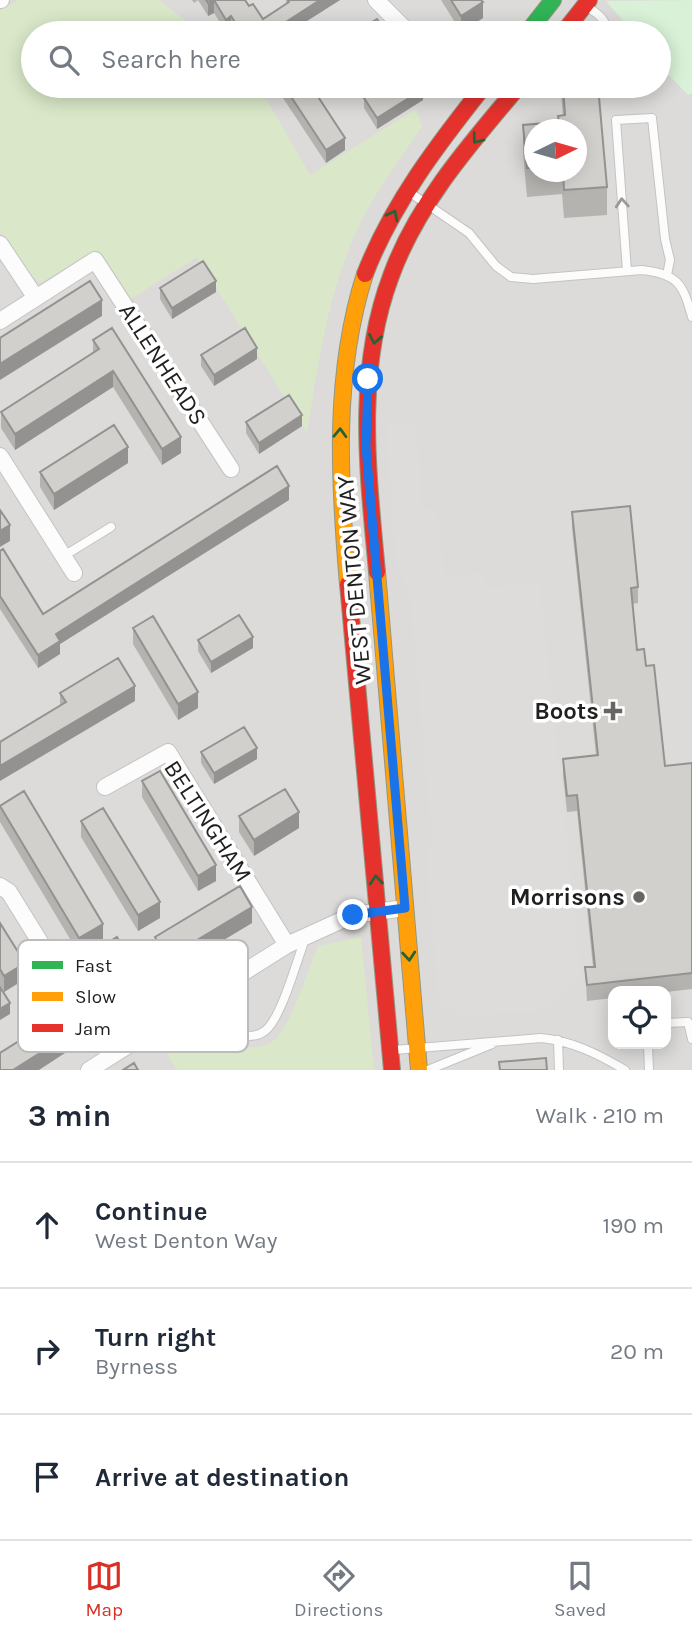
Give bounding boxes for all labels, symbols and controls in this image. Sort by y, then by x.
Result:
search box [21,21,671,98]
icon: search [45,41,83,79]
text: Search here [101,44,241,75]
north arrow [524,119,587,182]
one-way arrow [472,131,485,144]
one-way arrow [615,197,630,208]
one-way arrow [385,210,398,222]
street label: ALLENHEADS [113,298,213,430]
one-way arrow [368,333,383,345]
route start [352,363,383,394]
one-way arrow [333,428,348,439]
street label: WEST DENTON WAY [331,474,377,686]
place label: Boots [534,697,599,725]
marker: Boots [605,703,621,719]
street label: BELTINGHAM [158,755,258,887]
one-way arrow [369,874,384,885]
place label: Morrisons [510,883,625,911]
marker: Morrisons [631,889,647,905]
route end [337,899,368,930]
legend [18,940,248,1052]
one-way arrow [401,951,416,962]
text: Fast [75,955,112,977]
text: Slow [75,986,116,1008]
map controls [608,986,671,1049]
button: locate [608,986,671,1049]
text: Jam [75,1018,111,1040]
text: 3 min [28,1098,111,1134]
text: Walk · 210 m [536,1102,664,1129]
text: Continue [95,1196,207,1227]
icon: ahead [28,1206,66,1244]
text: 190 m [602,1212,664,1239]
text: West Denton Way [95,1227,277,1254]
text: Turn right [95,1322,216,1353]
icon: right [28,1332,66,1370]
text: 20 m [610,1338,664,1365]
text: Byrness [95,1353,178,1380]
icon: arrive [28,1458,66,1496]
text: Arrive at destination [95,1462,349,1493]
tab: Map [85,1557,123,1621]
tab: Directions [294,1557,383,1621]
tab: Saved [554,1557,607,1621]

